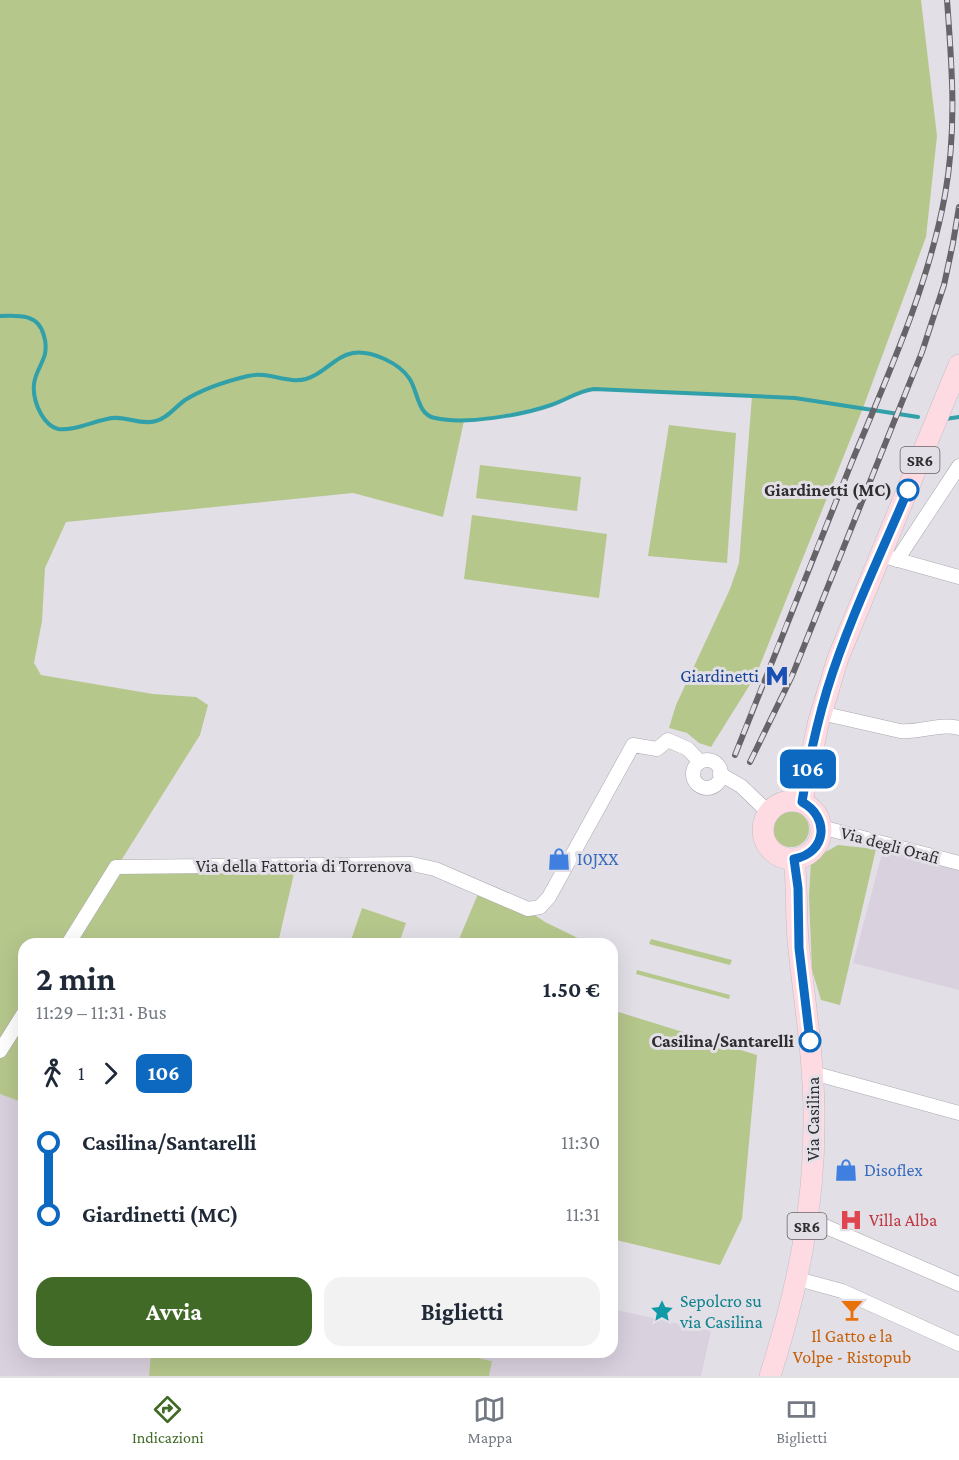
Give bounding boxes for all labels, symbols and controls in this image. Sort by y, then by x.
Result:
road number: SR6 [900,447,940,473]
marker: Giardinetti (MC) [897,479,919,501]
place label: Giardinetti (MC) [764,480,892,501]
metro station icon: Giardinetti [764,663,790,689]
place label: Giardinetti [680,666,759,686]
line badge: 106 [774,750,842,788]
text: 106 [792,757,824,781]
street label: Via degli Orafi [838,822,942,868]
shop icon: I0JXX [546,846,572,872]
place label: I0JXX [577,849,619,869]
street label: Via della Fattoria di Torrenova [196,856,412,876]
text: 2 min [36,960,116,997]
text: 1.50 € [543,977,600,1002]
text: 11:29 – 11:31 · Bus [36,1001,167,1023]
marker: Casilina/Santarelli [799,1030,821,1052]
place label: Casilina/Santarelli [651,1031,795,1051]
icon: walk [36,1057,69,1090]
icon: forward [94,1057,127,1090]
text: 106 [148,1061,180,1085]
text: 1 [78,1062,85,1084]
street label: Via Casilina [803,1077,823,1161]
text: Casilina/Santarelli [82,1130,257,1155]
text: 11:30 [561,1131,600,1153]
shop icon: Disoflex [833,1157,859,1183]
place label: Disoflex [864,1160,923,1180]
text: Giardinetti (MC) [82,1202,239,1227]
text: 11:31 [566,1203,600,1225]
hospital icon: Villa Alba [838,1207,864,1233]
place label: Villa Alba [869,1210,937,1230]
road number: SR6 [788,1213,826,1239]
button: Avvia [36,1277,312,1346]
button: Biglietti [324,1277,600,1346]
place label: Sepolcro su via Casilina [679,1291,763,1332]
bar icon: Il Gatto e la Volpe - Ristopub [839,1297,865,1323]
place icon: Sepolcro su via Casilina [649,1298,675,1324]
place label: Il Gatto e la Volpe - Ristopub [793,1326,911,1367]
tab: Indicazioni [132,1393,204,1446]
tab: Mappa [468,1393,512,1446]
tab: Biglietti [776,1393,827,1446]

